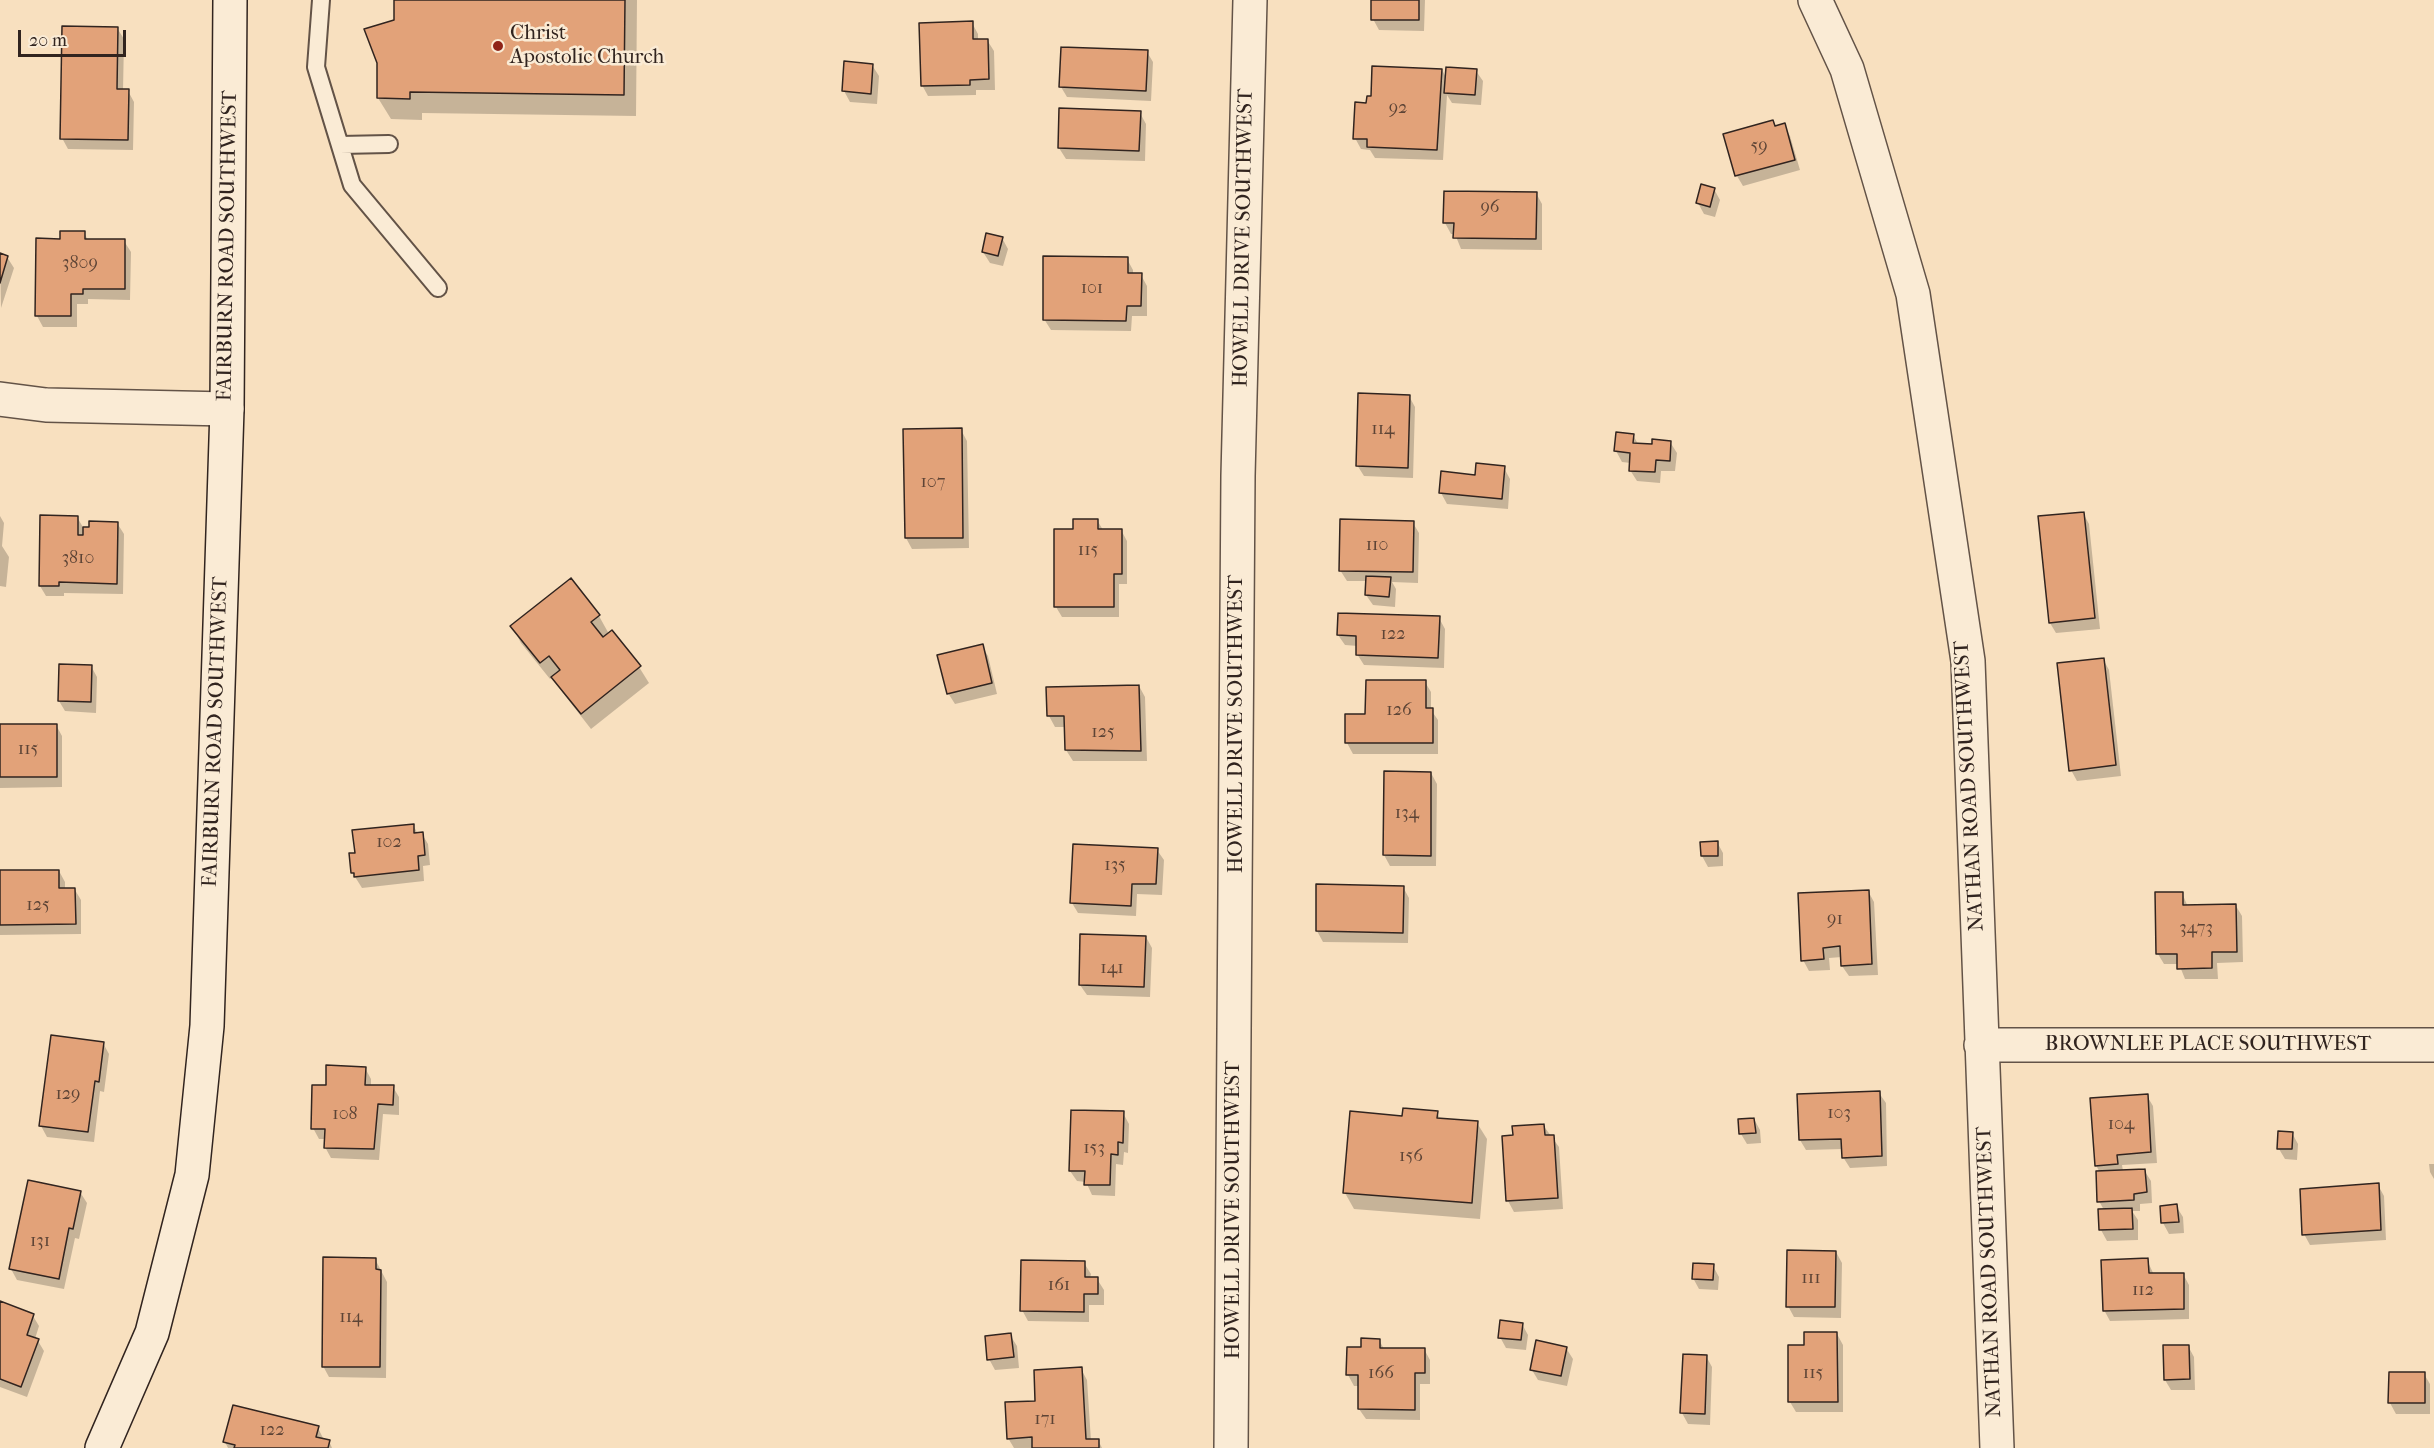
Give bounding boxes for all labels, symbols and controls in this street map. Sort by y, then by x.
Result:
scale bar [21,18,129,56]
place label: Christ Apostolic Church [510,21,664,71]
text: 20 m [29,30,67,51]
marker: Christ Apostolic Church [491,39,505,53]
street label: HOWELL DRIVE SOUTHWEST [1229,89,1259,387]
street label: FAIRBURN ROAD SOUTHWEST [213,90,243,402]
house number: 92 [1389,98,1407,120]
house number: 59 [1750,136,1768,158]
house number: 96 [1480,197,1500,219]
house number: 3809 [62,253,98,275]
house number: 101 [1081,278,1103,300]
house number: 114 [1371,419,1395,441]
house number: 107 [921,472,945,494]
house number: 110 [1366,535,1388,557]
house number: 115 [1078,540,1098,562]
house number: 3810 [62,548,94,570]
street label: HOWELL DRIVE SOUTHWEST [1224,575,1250,873]
street label: FAIRBURN ROAD SOUTHWEST [198,576,234,888]
house number: 122 [1381,624,1405,646]
street label: NATHAN ROAD SOUTHWEST [1950,640,1990,932]
house number: 126 [1386,700,1412,722]
house number: 125 [1091,722,1115,744]
house number: 115 [18,739,38,761]
house number: 134 [1395,803,1419,825]
house number: 102 [376,832,402,854]
house number: 135 [1104,855,1126,877]
house number: 125 [26,895,50,917]
house number: 91 [1827,909,1843,931]
house number: 3473 [2179,918,2213,940]
house number: 141 [1100,958,1124,980]
street label: BROWNLEE PLACE SOUTHWEST [2045,1032,2371,1058]
street label: HOWELL DRIVE SOUTHWEST [1221,1061,1247,1359]
house number: 129 [55,1084,81,1106]
house number: 103 [1827,1103,1851,1125]
house number: 108 [332,1104,358,1126]
house number: 104 [2108,1114,2134,1136]
street label: NATHAN ROAD SOUTHWEST [1972,1126,2008,1418]
house number: 153 [1083,1138,1105,1160]
house number: 156 [1399,1146,1423,1168]
house number: 131 [30,1231,50,1253]
house number: 111 [1801,1268,1821,1290]
house number: 161 [1048,1275,1070,1297]
house number: 112 [2132,1280,2154,1302]
house number: 114 [339,1307,363,1329]
house number: 166 [1368,1363,1394,1385]
house number: 115 [1803,1363,1823,1385]
house number: 171 [1034,1409,1056,1431]
house number: 122 [260,1420,284,1442]

